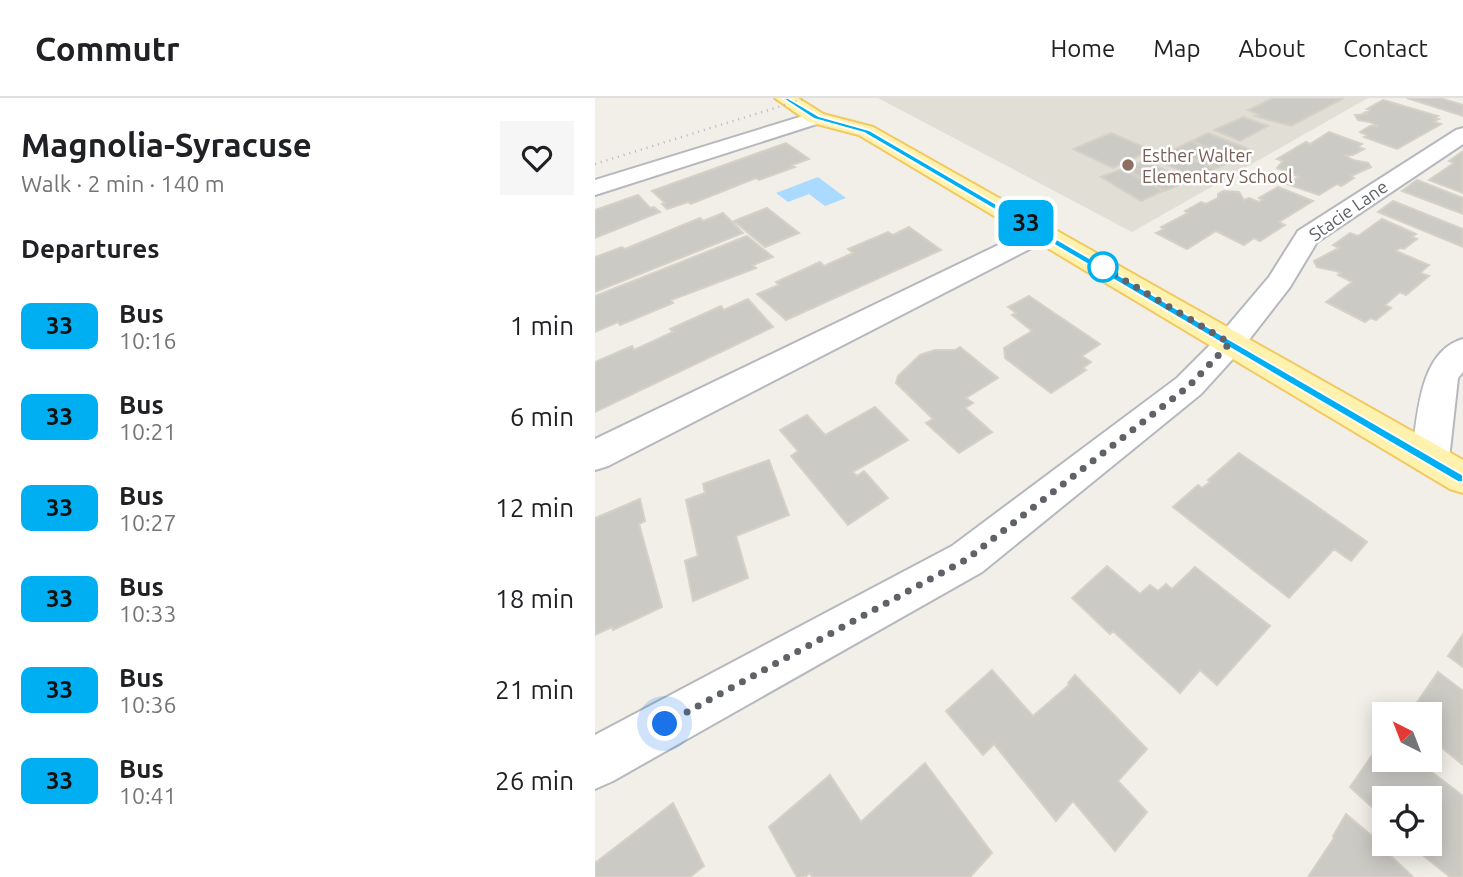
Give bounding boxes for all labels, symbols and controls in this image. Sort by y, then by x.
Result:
text: Commutr [35,30,180,67]
text: Home [1050,35,1115,62]
text: Map [1153,35,1200,62]
text: About [1238,35,1305,62]
text: Contact [1343,35,1428,62]
button: heart [500,121,574,195]
text: Magnolia-Syracuse [21,126,312,163]
place label: Esther Walter Elementary School [1142,145,1293,186]
marker: Esther Walter Elementary School [1120,157,1136,173]
text: Walk · 2 min · 140 m [21,171,225,196]
street label: Stacie Lane [1305,176,1391,244]
line badge: 33 [995,200,1057,246]
text: 33 [1012,209,1040,236]
text: Departures [21,234,159,263]
unlabelled marker [1088,252,1118,282]
text: Bus [119,299,164,328]
text: 1 min [510,311,574,340]
text: 33 [46,312,73,339]
text: 10:16 [119,328,177,353]
text: Bus [119,390,164,419]
text: 6 min [510,402,574,431]
text: 33 [46,403,73,430]
text: 10:21 [119,419,177,444]
text: Bus [119,481,164,510]
text: 12 min [495,493,574,522]
text: 33 [46,494,73,521]
text: 10:27 [119,510,177,535]
text: Bus [119,572,164,601]
text: 18 min [495,584,574,613]
text: 33 [46,585,73,612]
text: 10:33 [119,601,177,626]
text: Bus [119,663,164,692]
text: 21 min [495,675,574,704]
text: 33 [46,676,73,703]
text: 10:36 [119,692,177,717]
north arrow [1372,702,1442,772]
map controls [1372,702,1442,856]
your location [647,706,682,741]
text: Bus [119,754,164,783]
text: 26 min [495,766,574,795]
text: 33 [46,767,73,794]
text: 10:41 [119,783,177,808]
button: locate [1372,786,1442,856]

